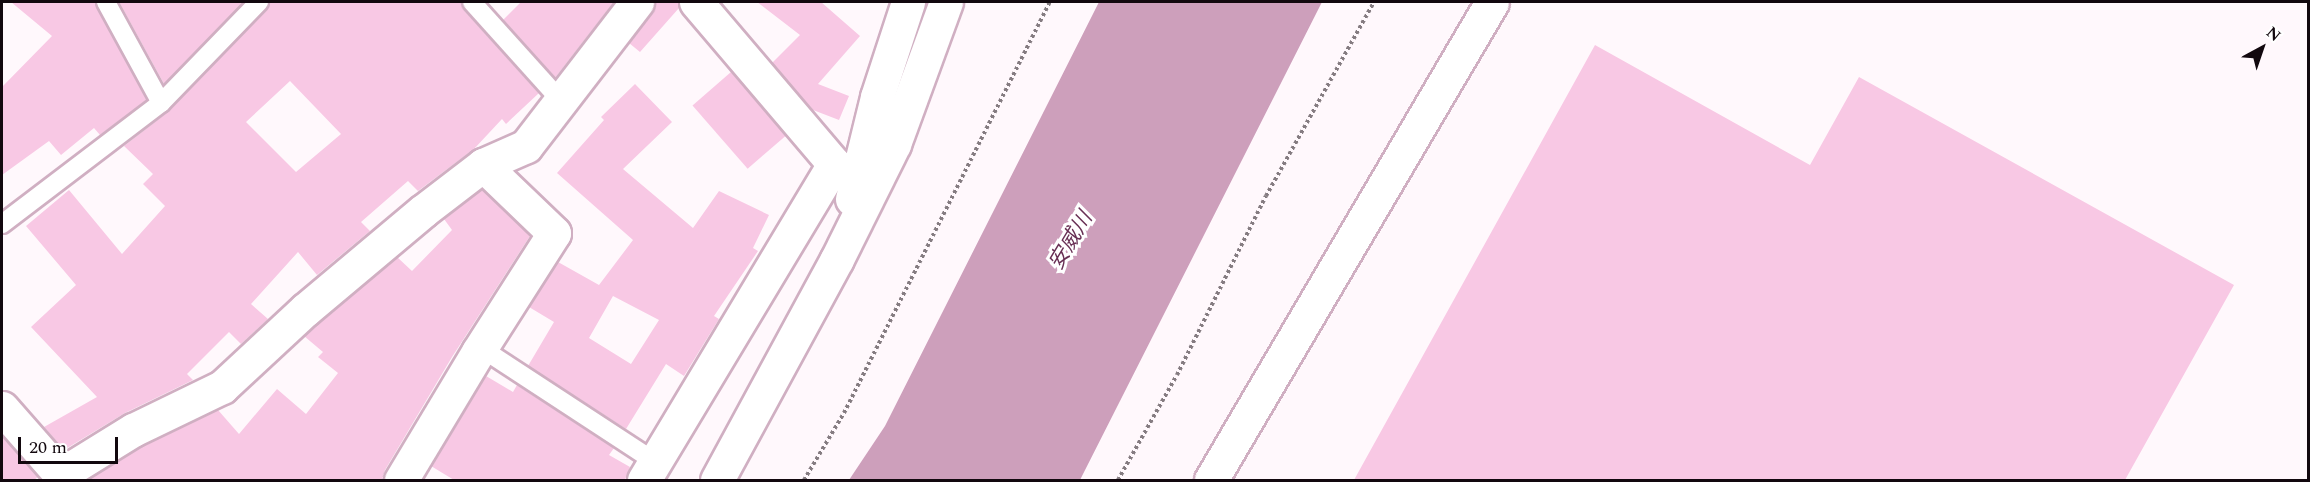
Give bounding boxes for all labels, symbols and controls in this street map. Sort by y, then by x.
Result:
north arrow [2232,18,2292,78]
text: N [2261,21,2286,48]
water label: 安威川 [1044,208,1098,274]
scale bar [21,425,122,463]
text: 20 m [29,434,67,461]

